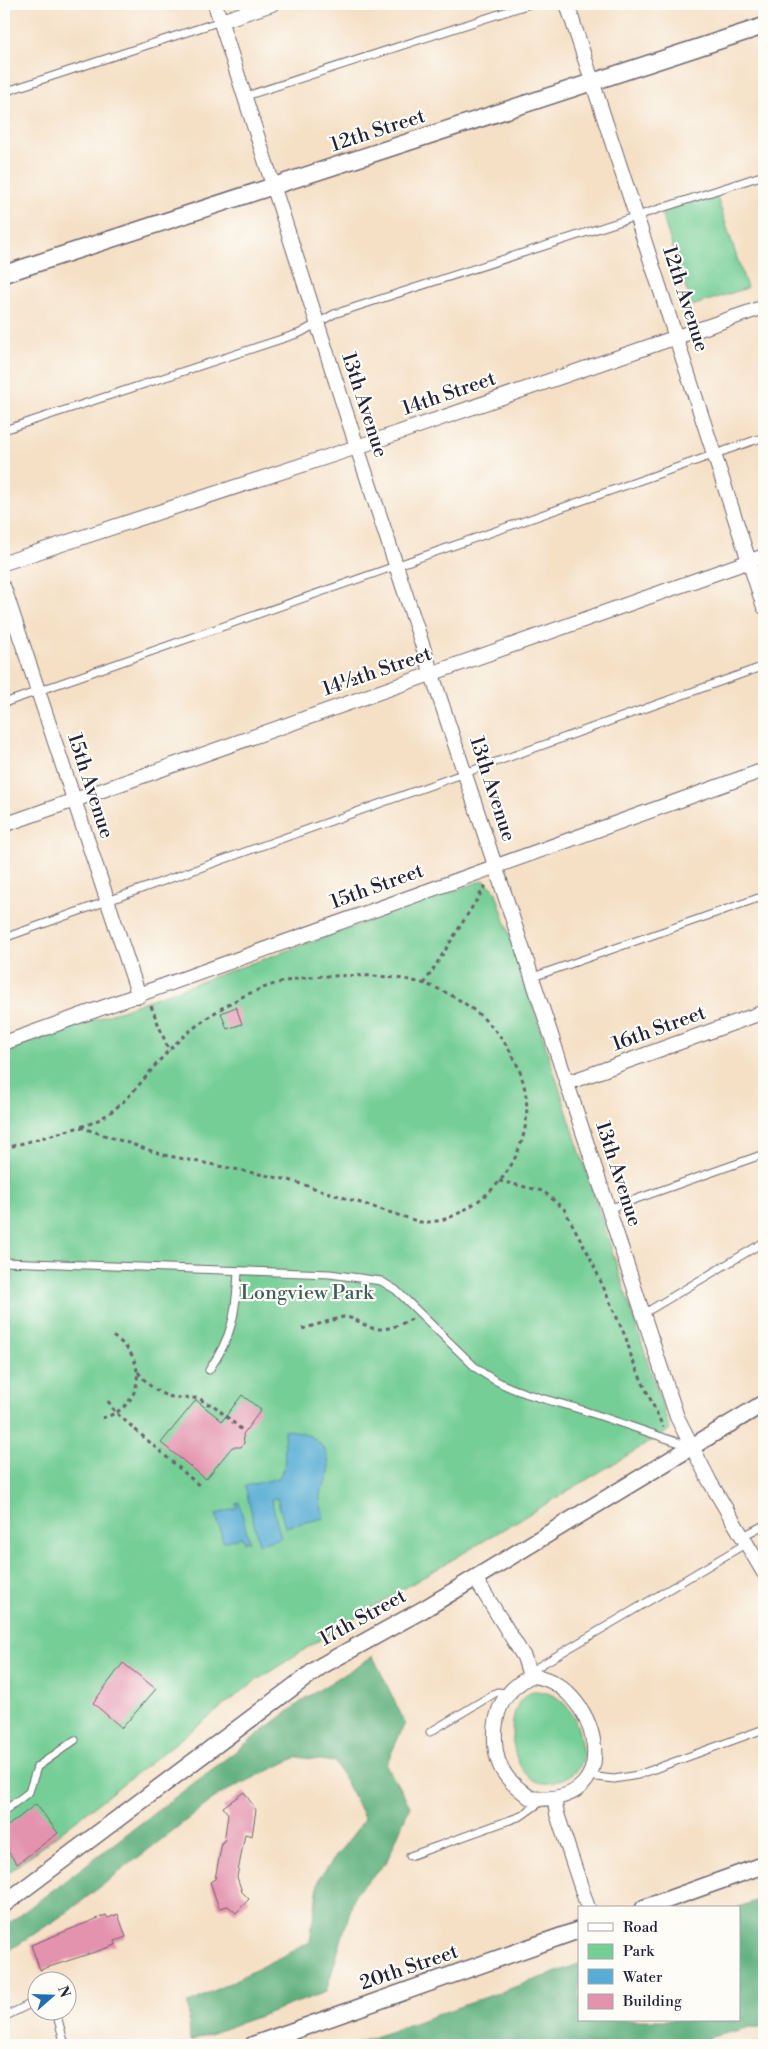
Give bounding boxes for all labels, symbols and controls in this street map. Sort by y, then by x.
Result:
street label: 12th Street [327,104,429,158]
street label: 12th Avenue [656,243,714,355]
street label: 13th Avenue [335,349,393,461]
street label: 14th Street [399,366,499,422]
street label: 14½th Street [319,642,435,702]
street label: 15th Avenue [61,730,119,842]
street label: 13th Avenue [463,733,521,845]
street label: 15th Street [327,859,427,915]
street label: 16th Street [609,1001,709,1057]
street label: 13th Avenue [589,1118,647,1230]
park label: Longview Park [241,1281,375,1306]
street label: 17th Street [315,1584,411,1652]
legend [578,1906,740,2022]
text: Road [623,1918,658,1937]
street label: 20th Street [357,1940,461,1996]
text: Park [623,1942,655,1961]
text: Water [622,1968,663,1987]
north arrow [28,1972,78,2022]
text: N [53,1984,74,2000]
text: Building [622,1992,682,2011]

